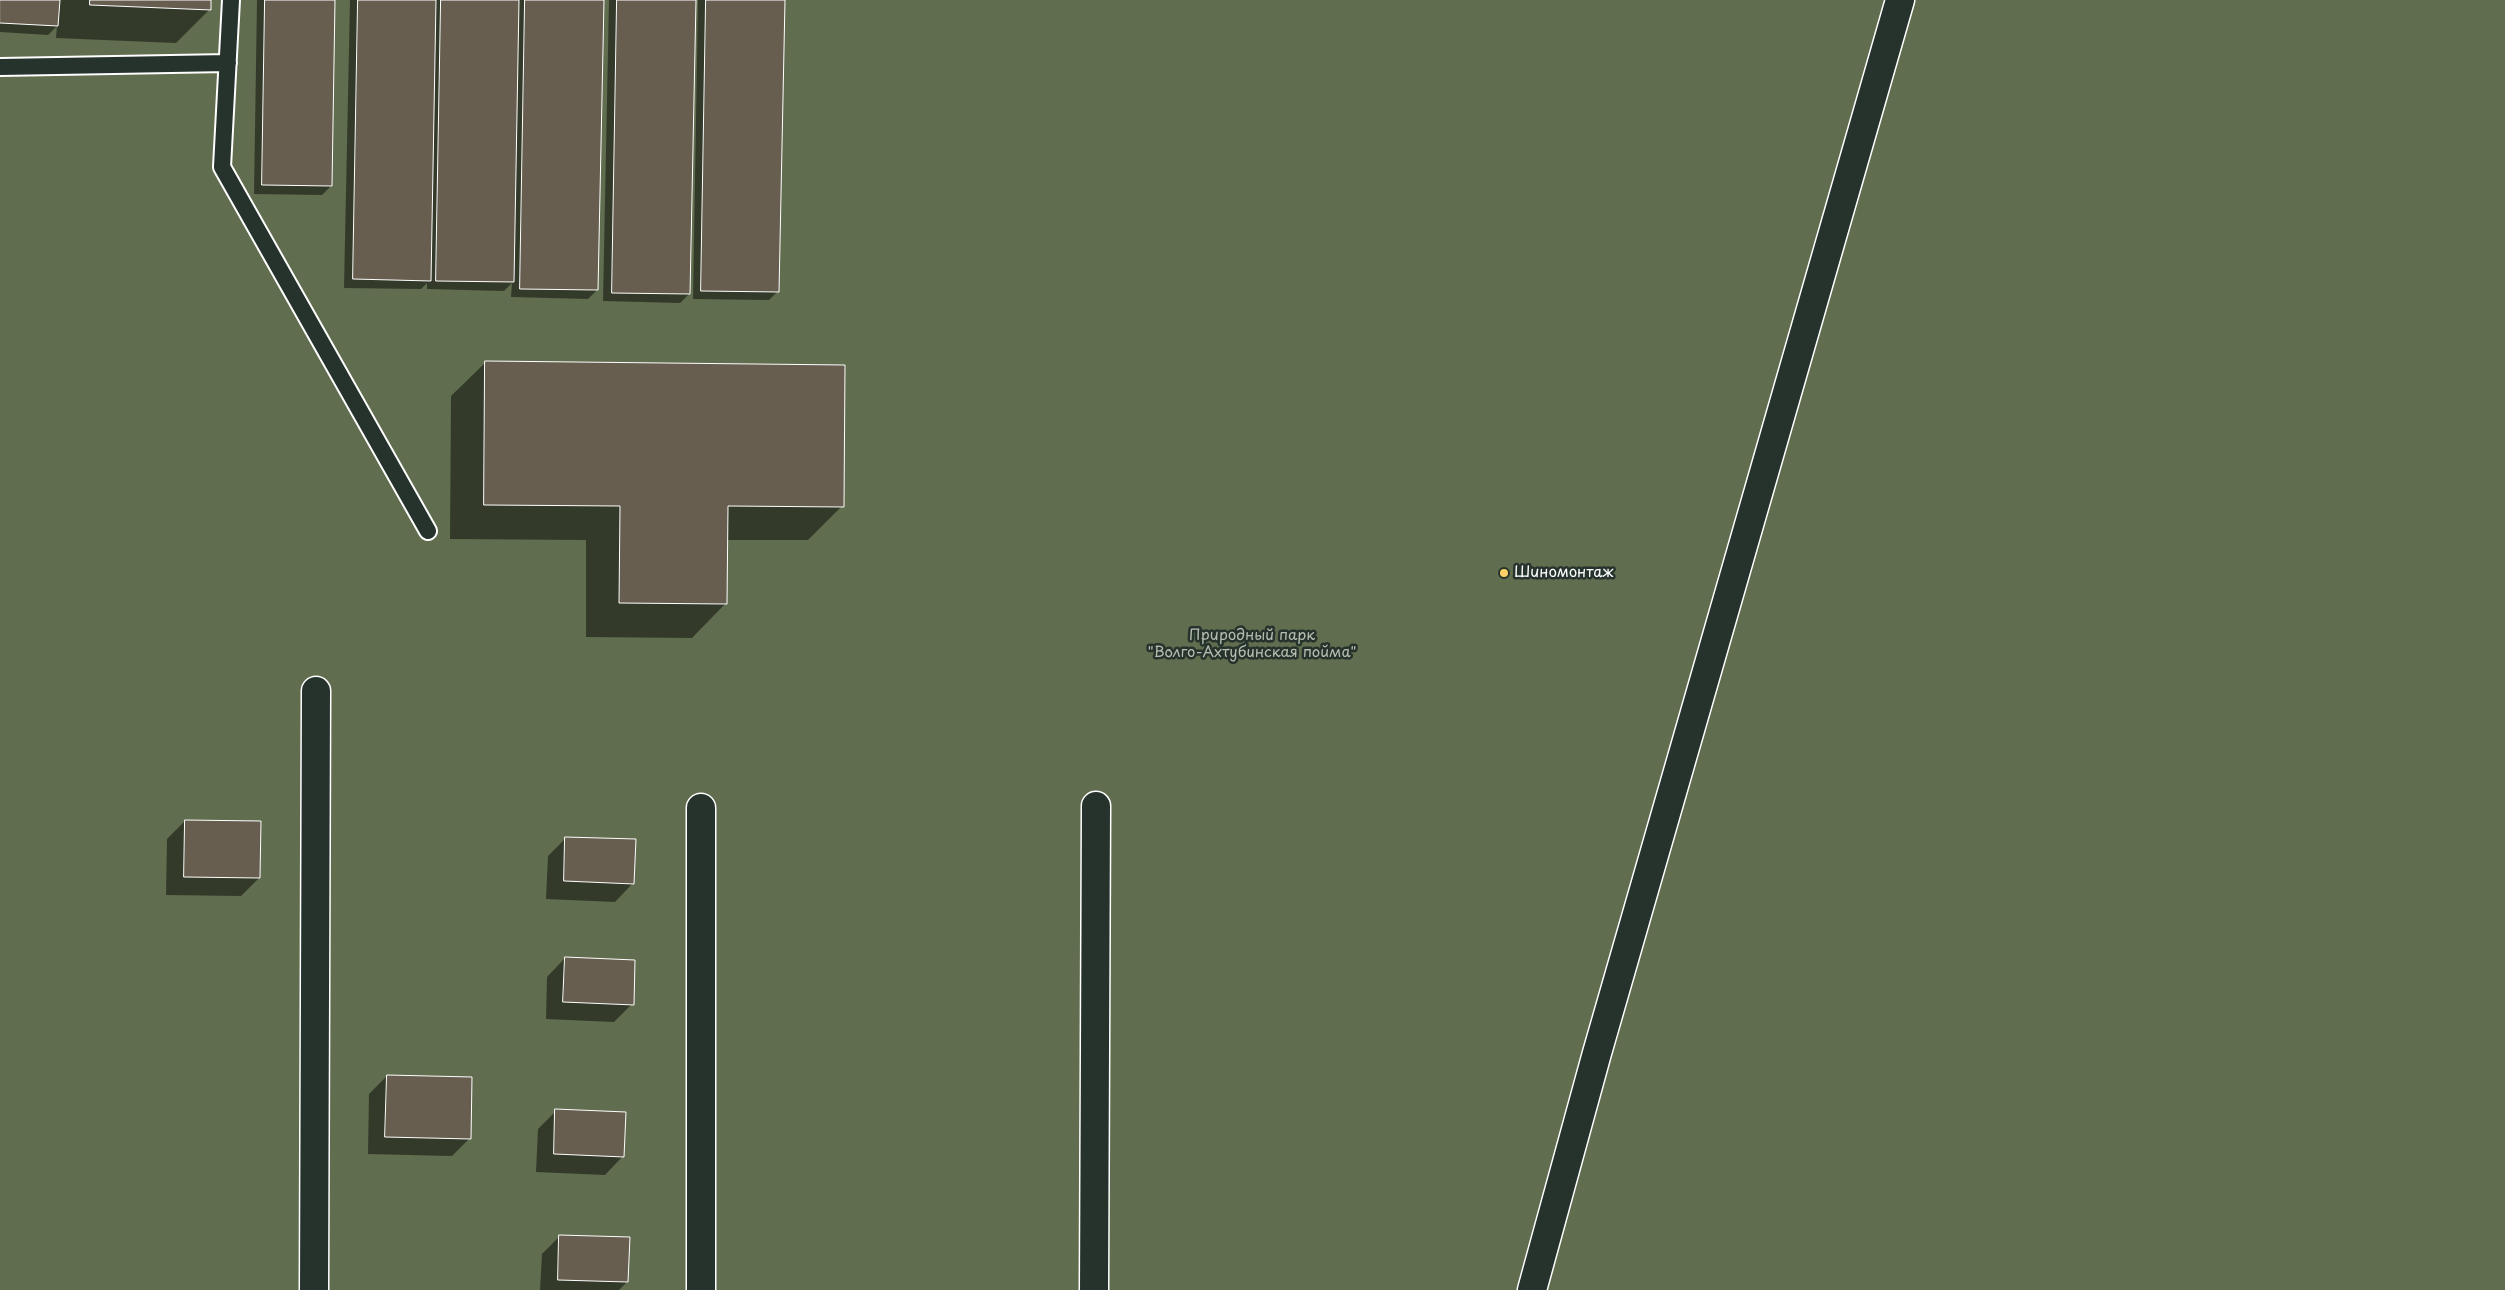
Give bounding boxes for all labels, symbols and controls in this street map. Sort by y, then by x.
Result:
place label: Шиномонтаж [1514,564,1613,582]
marker: Шиномонтаж [1498,567,1510,579]
park label: Природный парк "Волго-Ахтубинская пойма" [1148,627,1356,662]

